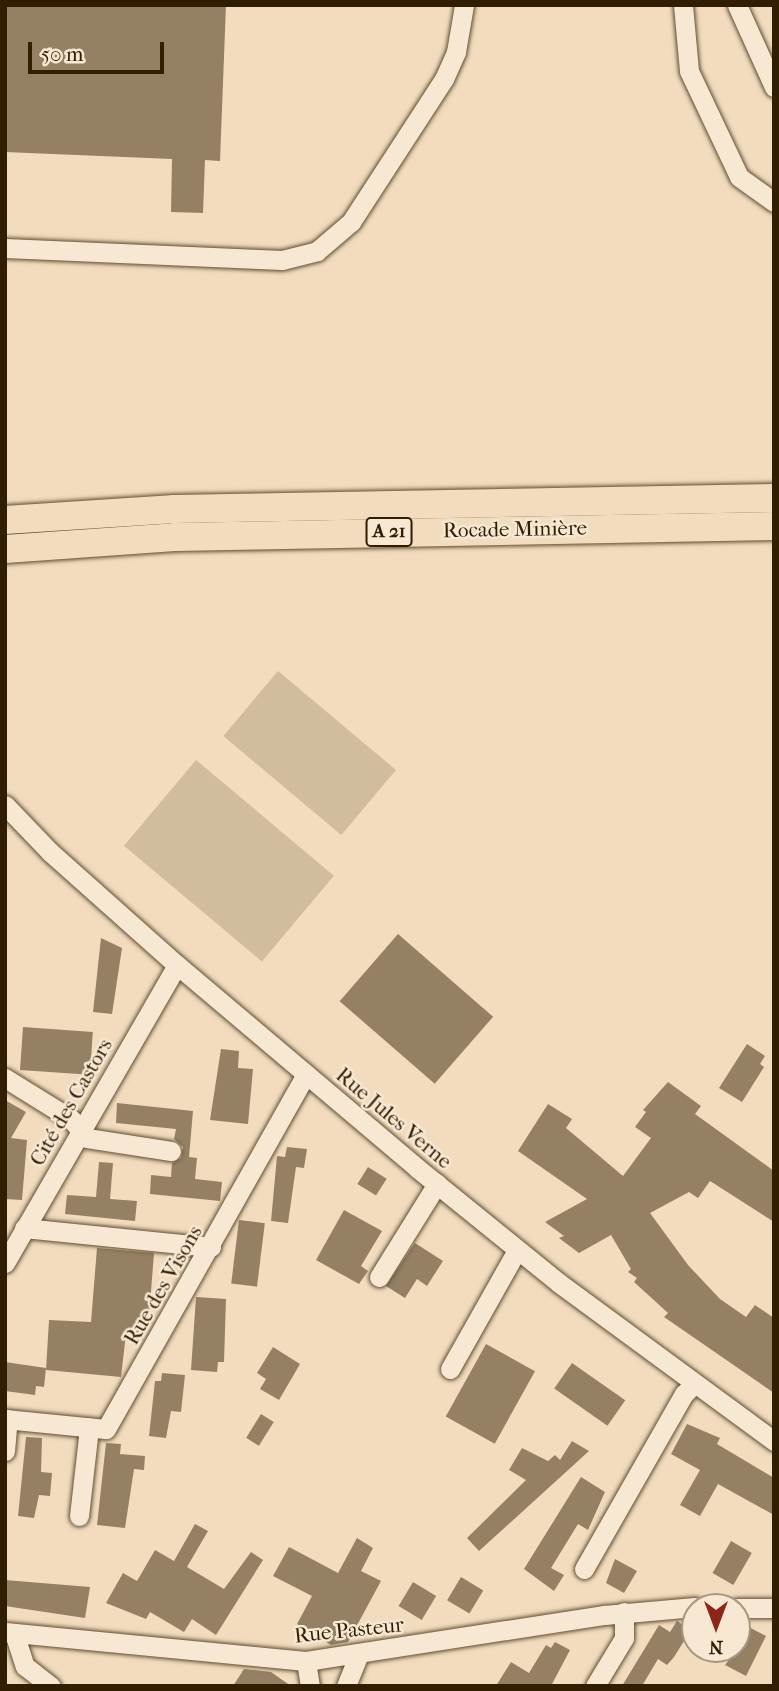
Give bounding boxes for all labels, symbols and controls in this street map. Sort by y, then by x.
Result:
scale bar [32,28,168,72]
text: 50 m [41,42,84,66]
street label: Rocade Minière [443,515,587,543]
road number: A 21 [364,516,414,548]
street label: Cité des Castors [24,1034,118,1170]
street label: Rue Jules Verne [331,1062,457,1174]
street label: Rue des Visons [119,1221,207,1349]
north arrow [681,1593,751,1663]
street label: Rue Pasteur [293,1612,405,1648]
text: N [709,1636,723,1658]

